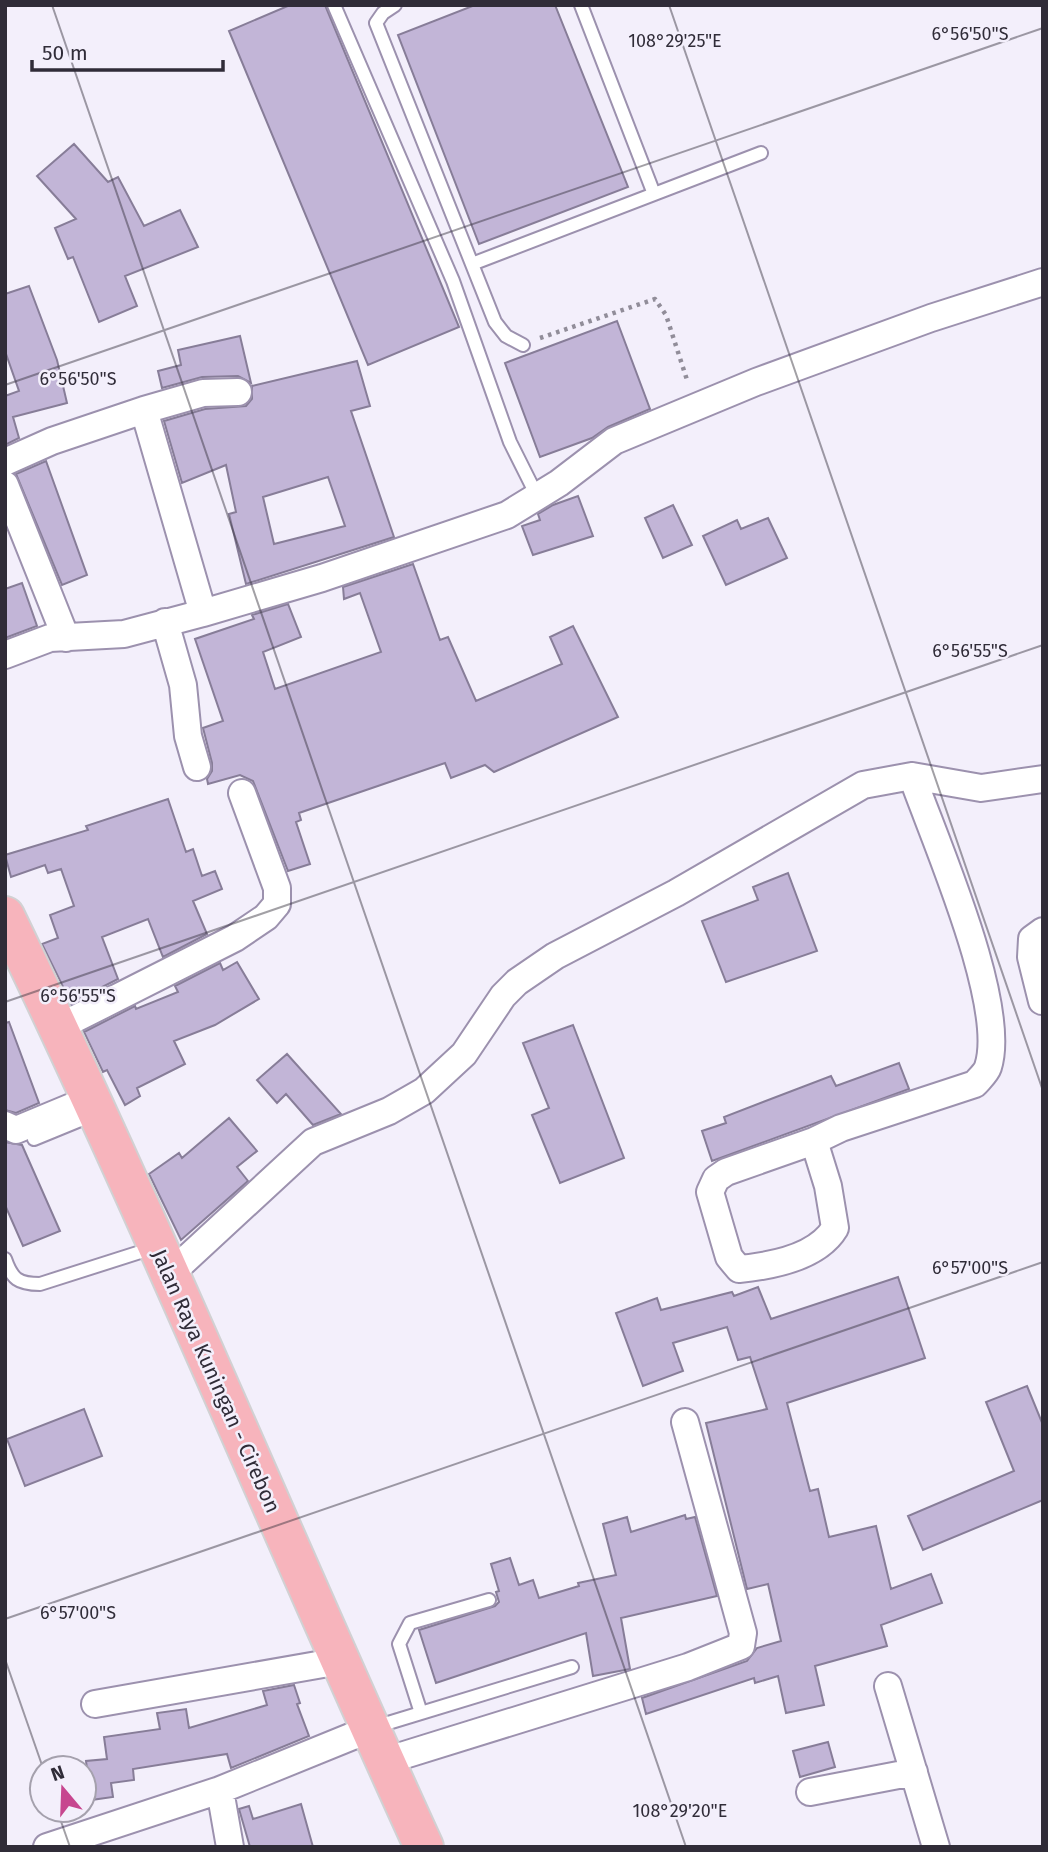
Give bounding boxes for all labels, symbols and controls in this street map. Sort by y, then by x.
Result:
text: 6°56'50"S [932,23,1009,45]
scale bar [32,28,222,72]
text: 108°29'25"E [628,30,722,52]
text: 50 m [42,40,88,66]
text: 6°56'50"S [40,368,117,390]
text: 6°56'55"S [932,640,1008,662]
text: 6°56'55"S [40,985,116,1007]
street label: Jalan Raya Kuningan - Cirebon [146,1245,286,1517]
text: 6°57'00"S [932,1257,1008,1279]
text: 6°57'00"S [40,1602,116,1624]
north arrow [28,1754,98,1824]
text: N [48,1760,67,1786]
text: 108°29'20"E [633,1800,727,1822]

